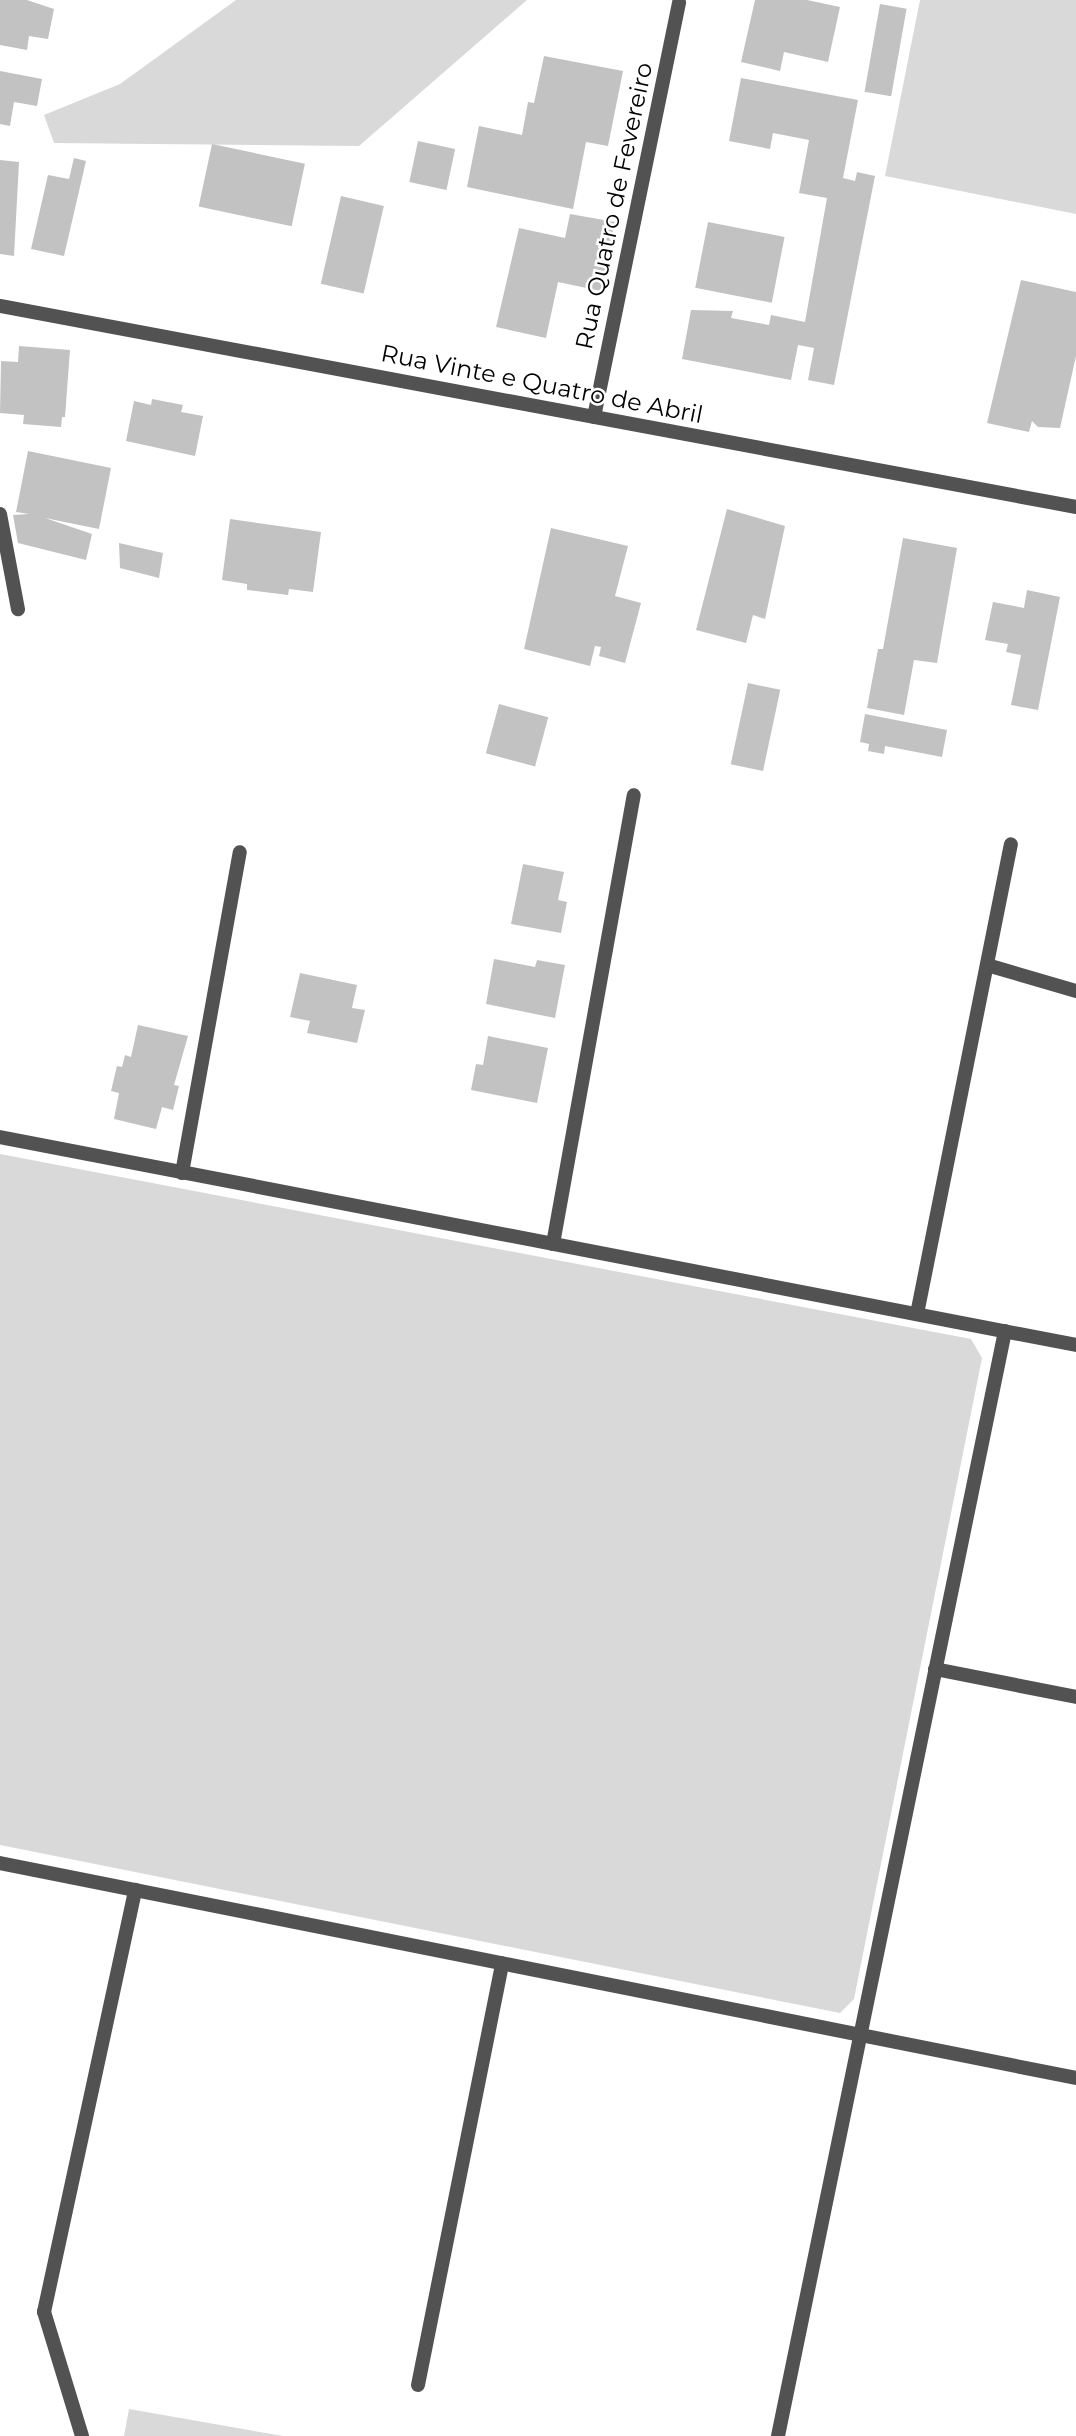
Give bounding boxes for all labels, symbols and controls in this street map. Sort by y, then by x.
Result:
street label: Rua Quatro de Fevereiro [569,60,659,352]
street label: Rua Vinte e Quatro de Abril [379,339,705,429]

